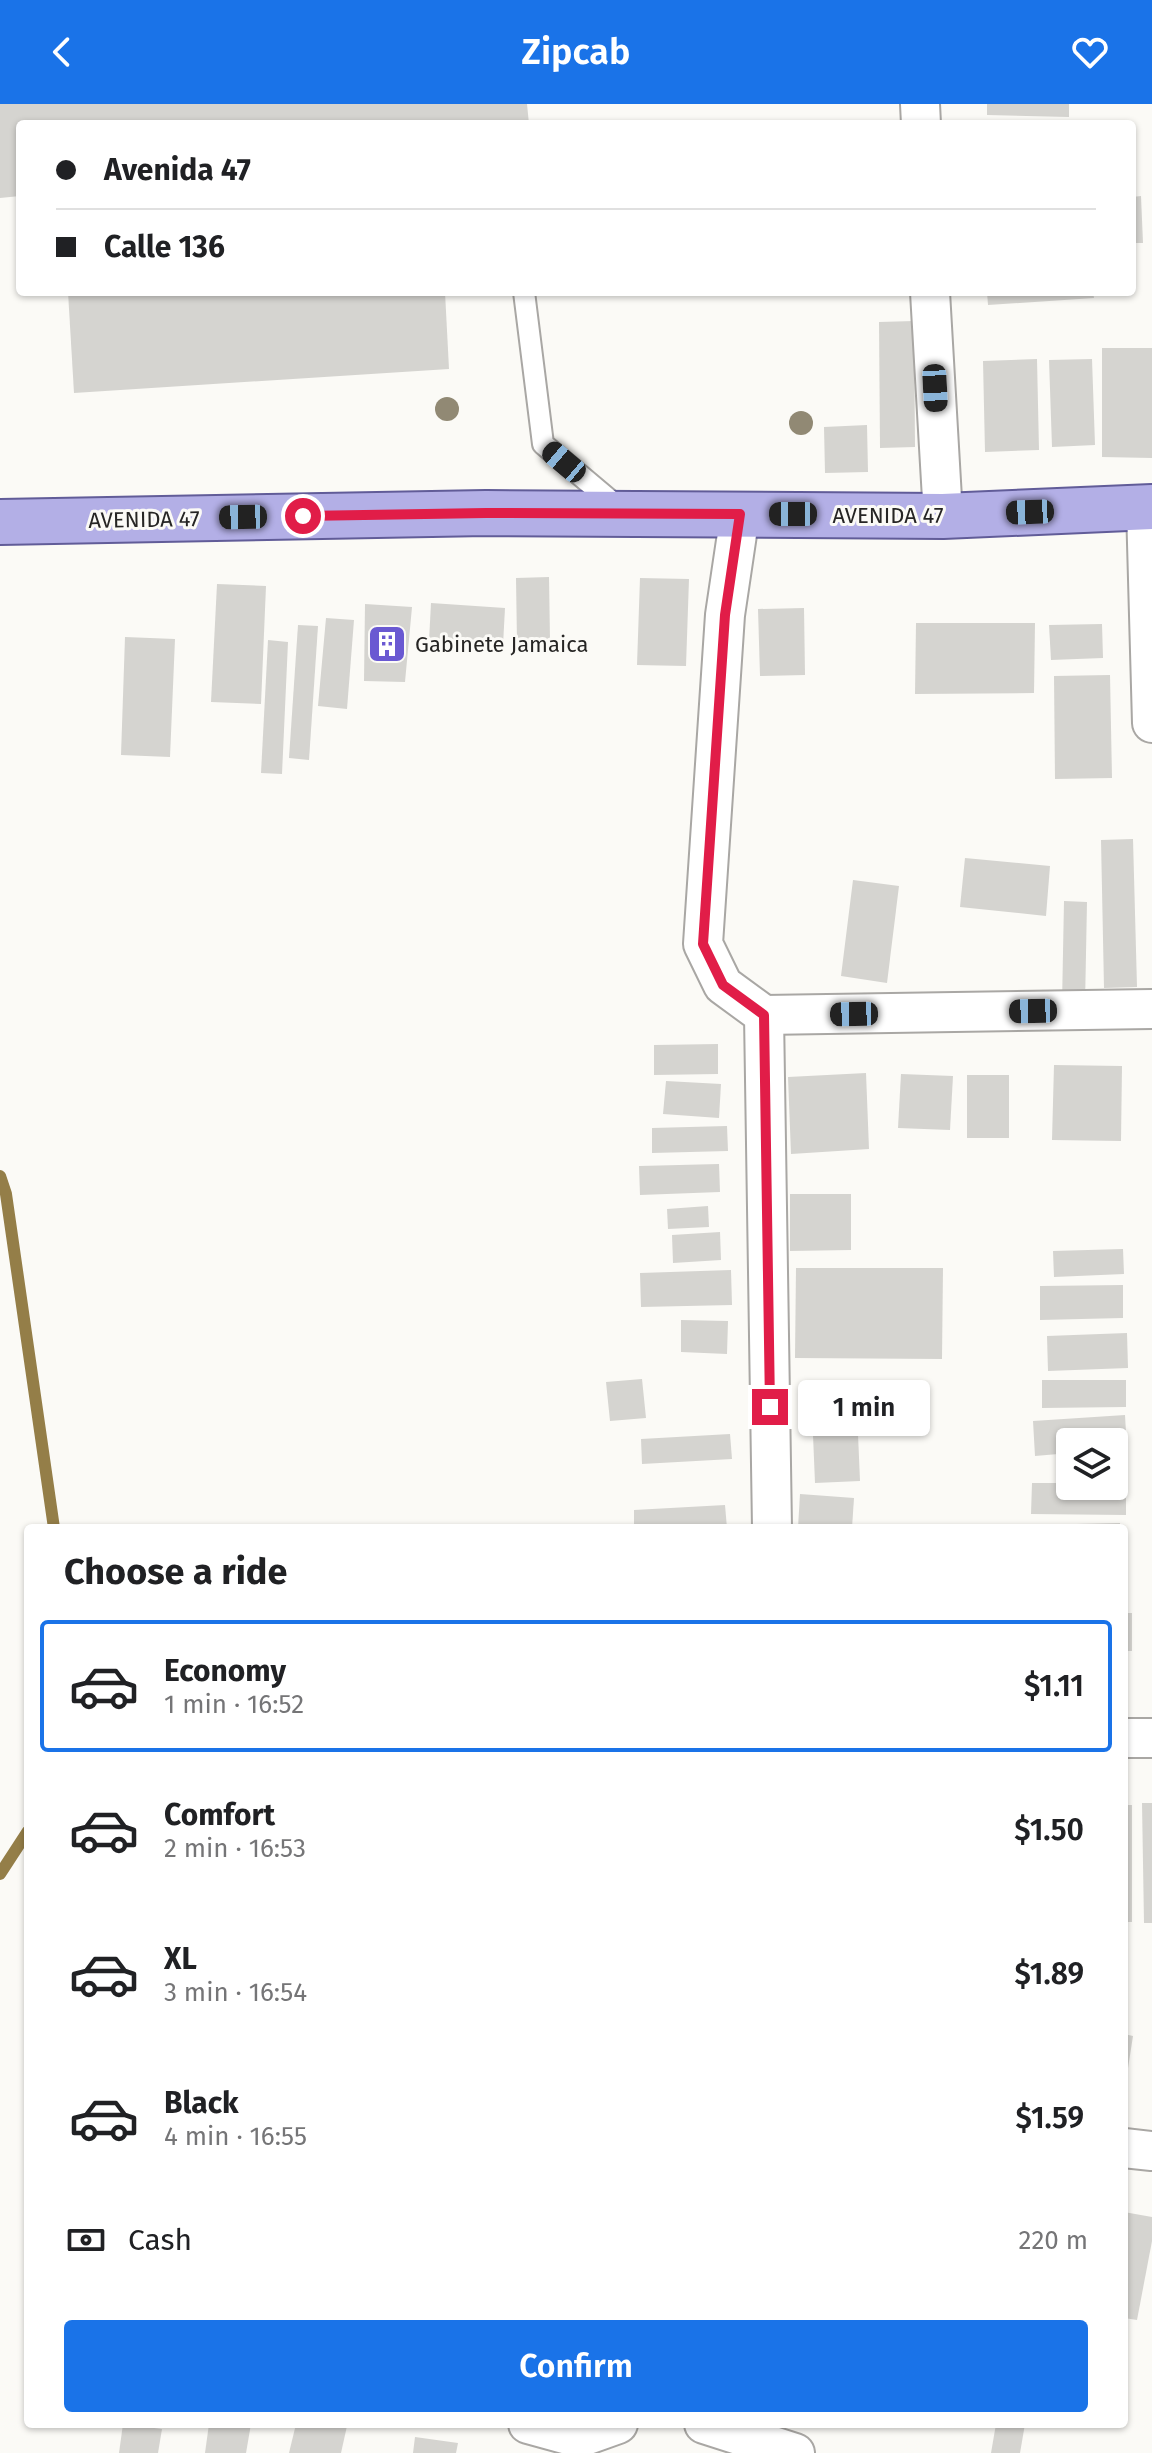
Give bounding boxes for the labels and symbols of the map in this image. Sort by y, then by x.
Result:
car [922,363,948,413]
car [538,437,590,487]
route start [285,498,321,534]
car [1006,499,1054,525]
car [769,502,817,526]
street label: AVENIDA 47 [832,502,944,529]
street label: AVENIDA 47 [88,505,200,534]
car [219,505,267,529]
building icon: Gabinete Jamaica [366,623,408,665]
place label: Gabinete Jamaica [415,631,588,658]
car [1009,999,1057,1023]
car [830,1002,878,1026]
callout: 1 min [798,1379,930,1435]
route end [752,1389,788,1425]

